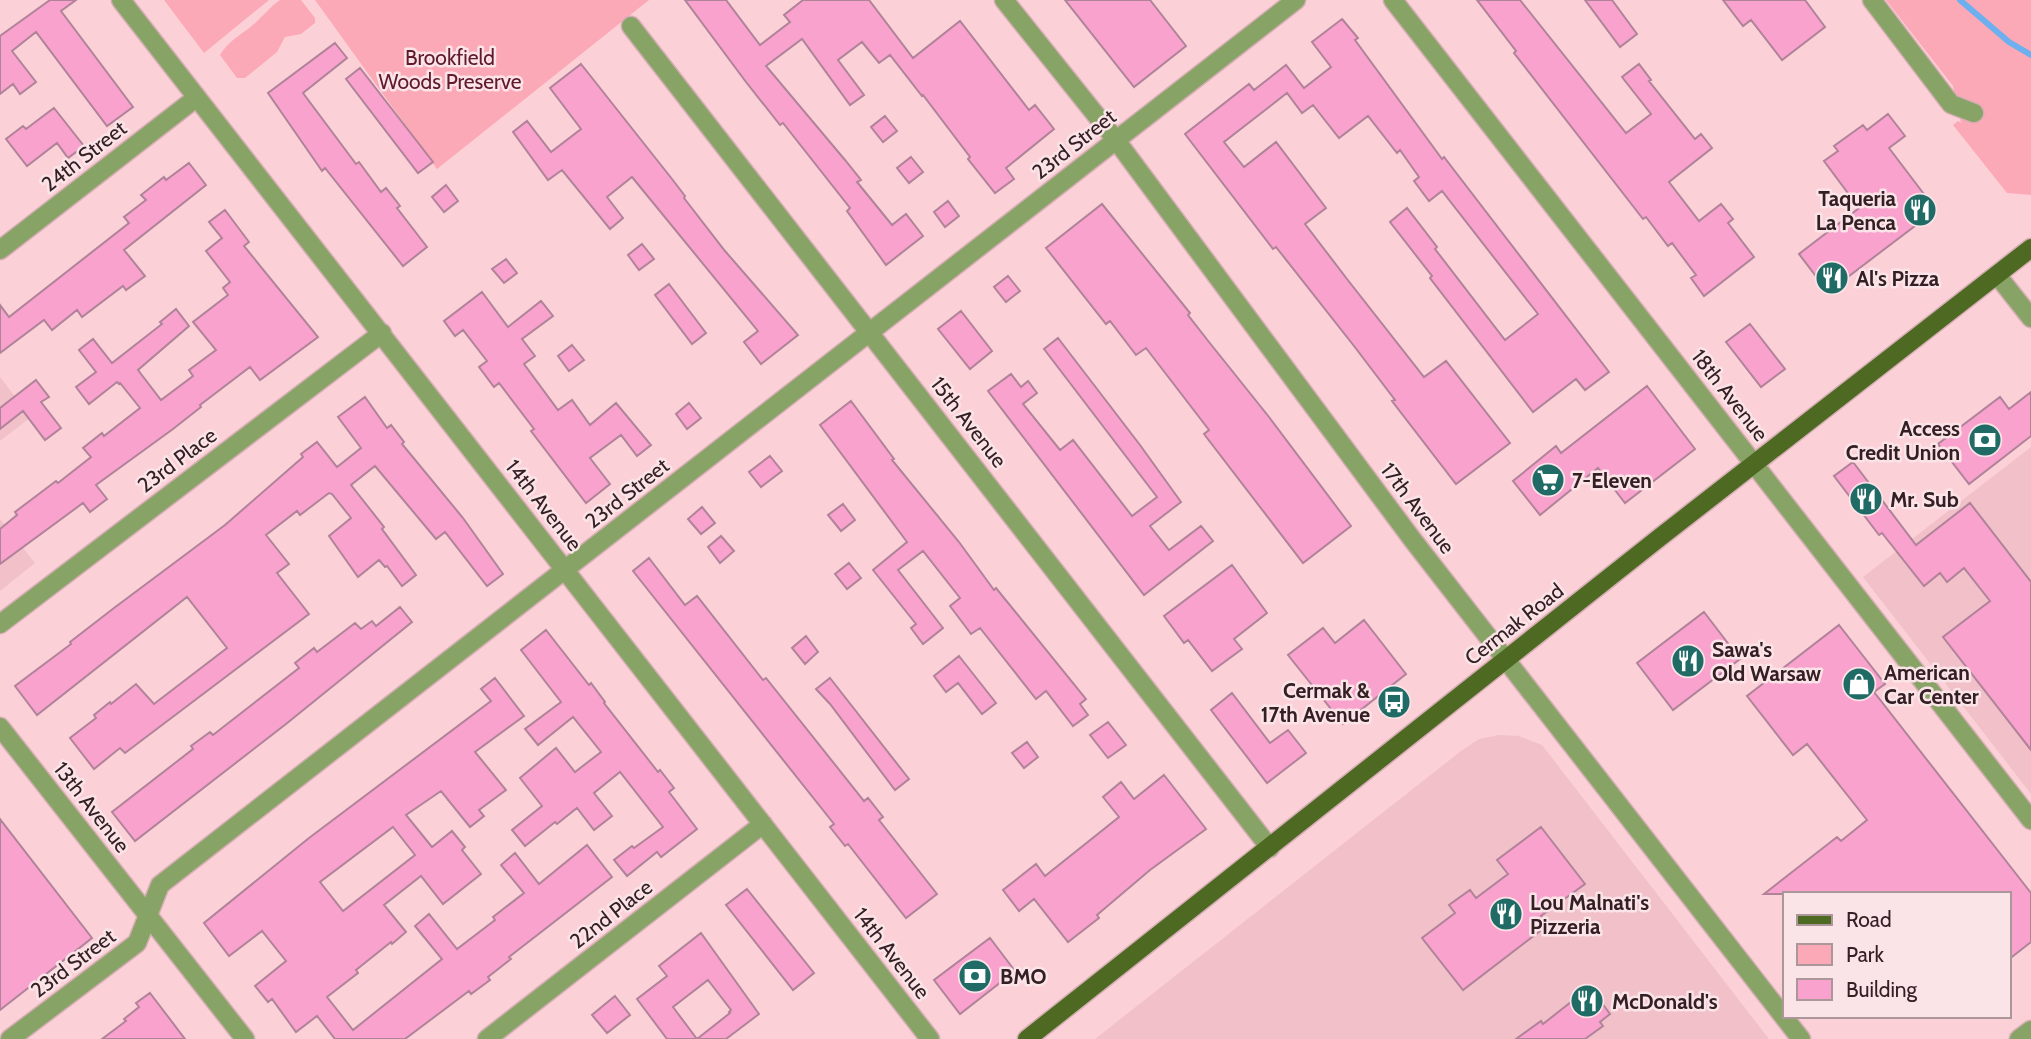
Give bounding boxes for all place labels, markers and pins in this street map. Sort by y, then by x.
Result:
place label: Taqueria La Penca [1816,186,1897,235]
restaurant icon: Taqueria La Penca [1901,191,1939,229]
restaurant icon: Al's Pizza [1813,259,1851,297]
place label: Al's Pizza [1856,266,1940,291]
place label: Access Credit Union [1846,416,1960,465]
bank icon: Access Credit Union [1966,421,2004,459]
supermarket icon: 7-Eleven [1529,461,1567,499]
place label: 7-Eleven [1572,468,1652,493]
restaurant icon: Mr. Sub [1847,480,1885,518]
place label: Mr. Sub [1890,487,1959,512]
place label: Sawa's Old Warsaw [1712,637,1822,686]
restaurant icon: Sawa's Old Warsaw [1669,642,1707,680]
place label: American Car Center [1884,660,1979,709]
shop icon: American Car Center [1840,665,1878,703]
place label: Cermak & 17th Avenue [1261,678,1371,727]
bus stop icon: Cermak & 17th Avenue [1375,683,1413,721]
place label: Lou Malnati's Pizzeria [1530,890,1649,939]
restaurant icon: Lou Malnati's Pizzeria [1487,895,1525,933]
bank icon: BMO [956,957,994,995]
place label: BMO [1000,964,1047,989]
restaurant icon: McDonald's [1568,982,1606,1020]
place label: McDonald's [1612,989,1718,1014]

